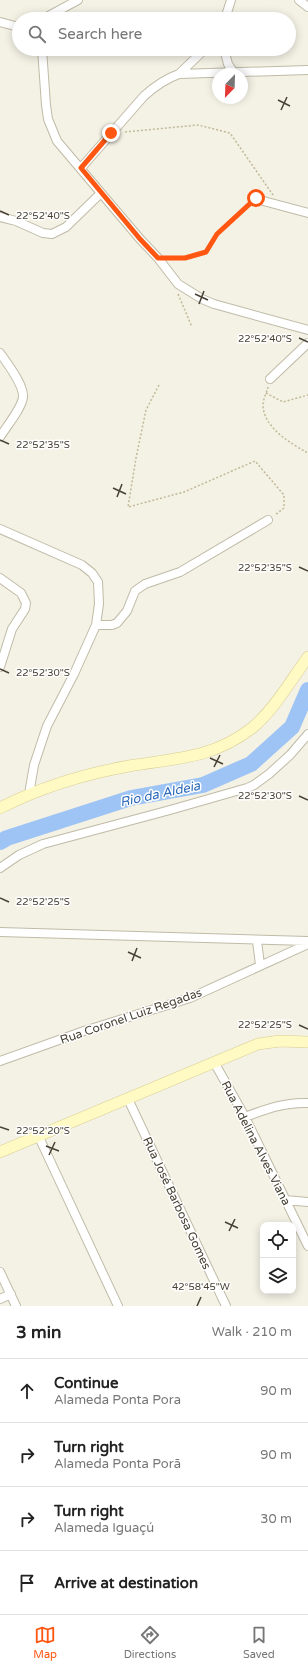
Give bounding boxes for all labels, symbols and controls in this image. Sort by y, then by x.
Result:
search box [12,12,296,56]
icon: search [26,23,48,45]
text: Search here [58,25,142,43]
north arrow [212,68,248,104]
route end [102,124,120,142]
route start [247,189,265,207]
text: 22°52'40"S [16,210,70,222]
text: 22°52'40"S [238,333,292,345]
text: 22°52'35"S [16,439,70,451]
text: 22°52'35"S [238,562,292,574]
text: 22°52'30"S [16,667,70,679]
water label: Rio da Aldeia [118,778,202,810]
text: 22°52'30"S [238,790,292,802]
text: 22°52'25"S [16,896,70,908]
street label: Rua Coronel Luiz Regadas [58,985,204,1047]
text: 22°52'25"S [238,1019,292,1031]
street label: Rua Adelina Alves Viana [218,1078,294,1208]
text: 22°52'20"S [16,1125,70,1137]
street label: Rua José Barbosa Gomes [140,1135,214,1272]
map controls [260,1222,296,1294]
button: locate [260,1222,296,1258]
button: layers [260,1258,296,1294]
text: 42°58'45"W [172,1281,230,1293]
text: 3 min [16,1322,61,1343]
text: Walk · 210 m [212,1324,292,1340]
text: Continue [54,1374,118,1392]
icon: ahead [16,1380,38,1402]
text: 90 m [260,1383,292,1399]
text: Alameda Ponta Pora [54,1392,181,1408]
text: Turn right [54,1438,124,1456]
icon: right [16,1444,38,1466]
text: 90 m [260,1447,292,1463]
text: Alameda Ponta Porã [54,1456,181,1472]
text: Turn right [54,1502,124,1520]
icon: right [16,1508,38,1530]
text: 30 m [260,1511,292,1527]
text: Alameda Iguaçú [54,1520,154,1536]
icon: arrive [16,1572,38,1594]
text: Arrive at destination [54,1574,198,1592]
tab: Map [33,1624,57,1661]
tab: Directions [124,1624,176,1661]
tab: Saved [243,1624,275,1661]

